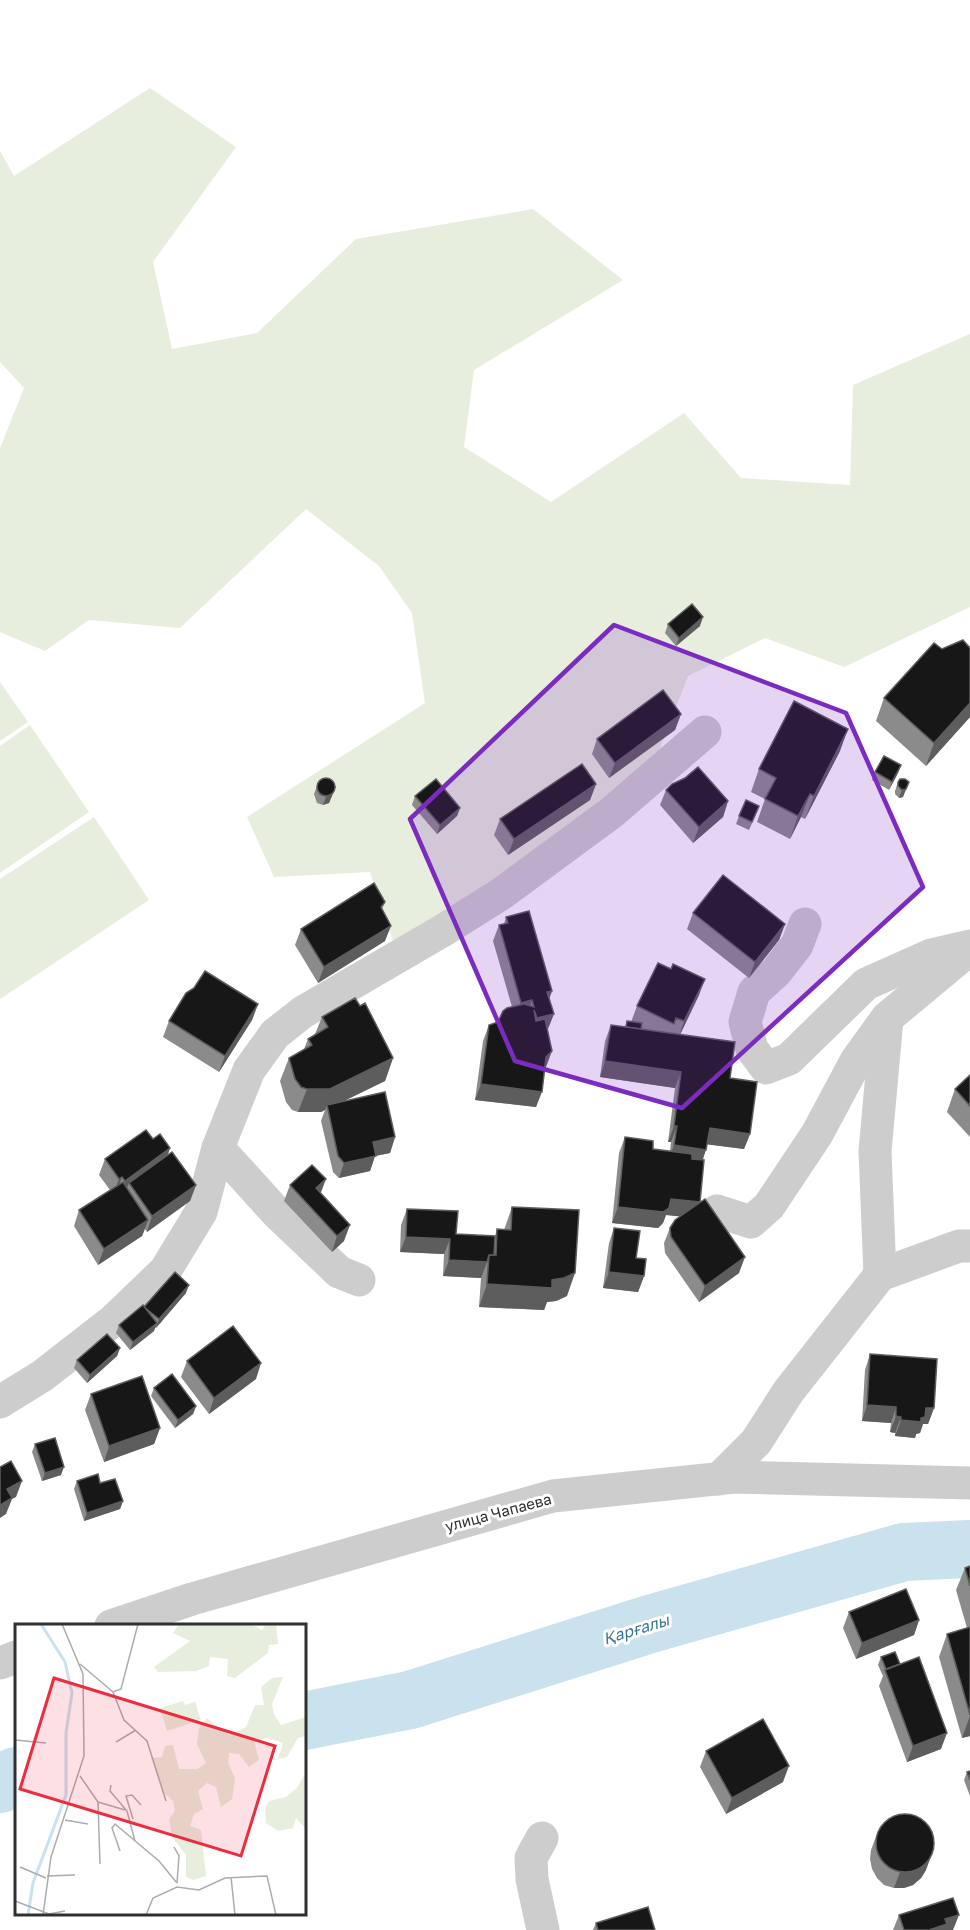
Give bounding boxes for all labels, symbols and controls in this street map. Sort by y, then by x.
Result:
street label: улица Чапаева [443,1489,553,1535]
water label: Қарғалы [601,1609,673,1648]
inset map [15,1624,306,1915]

